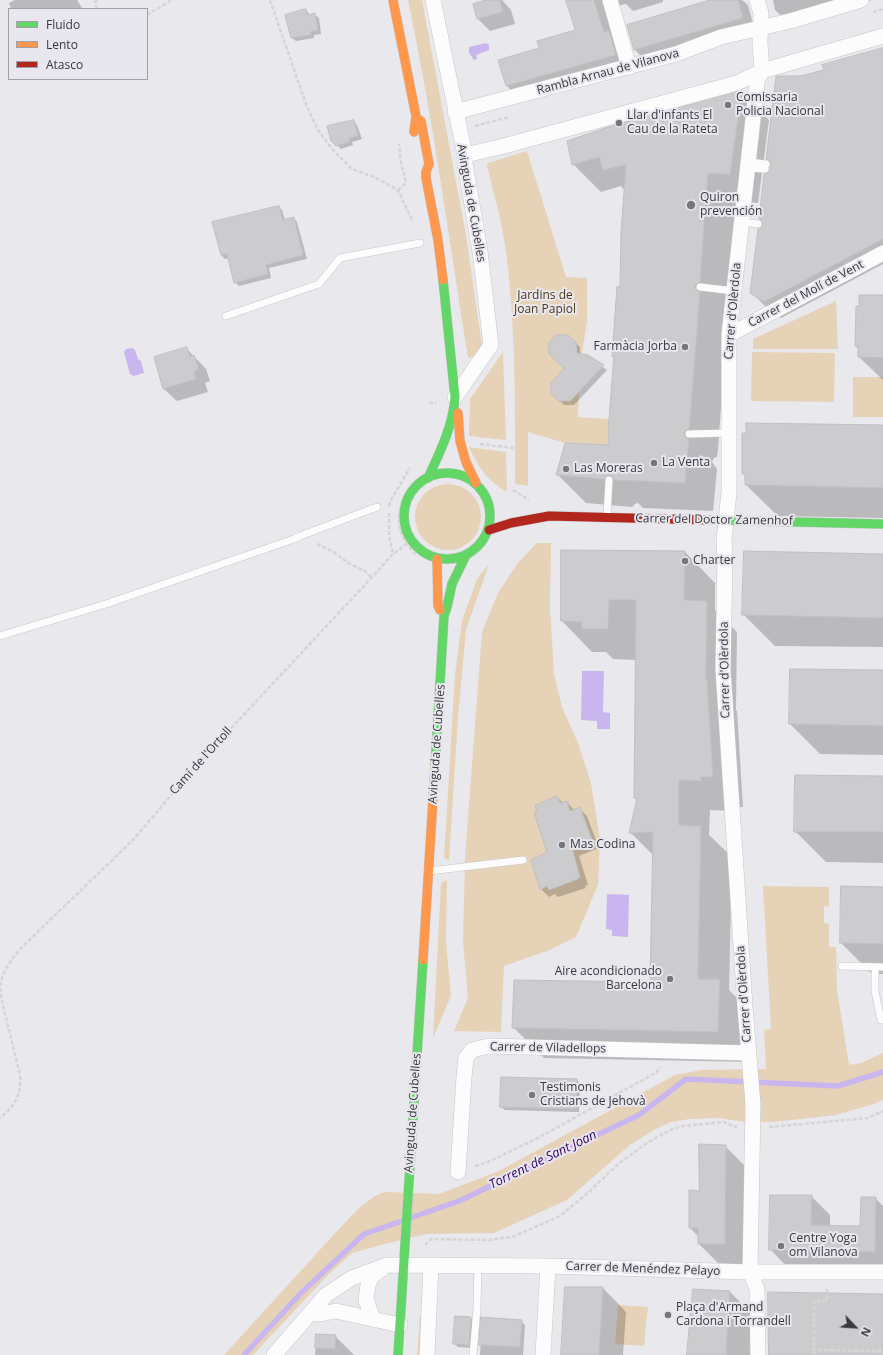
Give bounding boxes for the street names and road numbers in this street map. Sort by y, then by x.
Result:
street label: Rambla Arnau de Vilanova [535,46,681,98]
street label: Avinguda de Cubelles [454,143,488,263]
street label: Carrer del Molí de Vent [746,257,866,331]
street label: Carrer d'Olèrdola [722,262,744,360]
street label: Carrer del Doctor Zamenhof [635,511,793,529]
street label: Carrer d'Olèrdola [717,621,733,719]
street label: Avinguda de Cubelles [426,684,448,804]
street label: Camí de l'Ortoll [167,724,235,798]
street label: Carrer d'Olèrdola [733,945,755,1043]
street label: Carrer de Viladellops [490,1040,606,1056]
street label: Avinguda de Cubelles [402,1053,424,1173]
street label: Carrer de Menéndez Pelayo [565,1259,721,1279]

